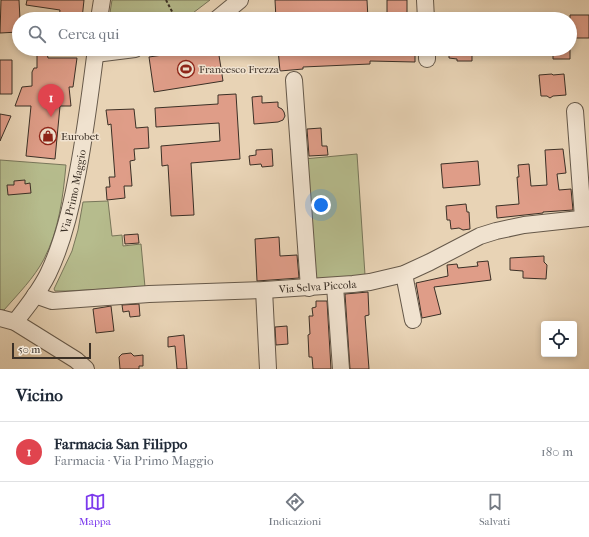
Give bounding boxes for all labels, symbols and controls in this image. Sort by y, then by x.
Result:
search box [12,12,577,56]
icon: search [26,23,48,45]
text: Cerca qui [58,25,119,43]
sports icon: Francesco Frezza [176,59,196,79]
place label: Francesco Frezza [199,63,280,76]
pin: 1 [38,84,64,117]
shop icon: Eurobet [38,126,58,146]
place label: Eurobet [61,130,99,143]
street label: Via Primo Maggio [58,148,89,236]
your location [311,195,331,215]
street label: Via Selva Piccola [277,278,358,296]
map controls [541,321,577,357]
button: locate [541,321,577,357]
scale bar [12,341,91,360]
text: 50 m [18,343,40,356]
text: Vicino [16,385,63,405]
text: Farmacia San Filippo [54,435,187,453]
text: 1 [27,444,31,459]
text: 180 m [541,444,573,459]
text: Farmacia · Via Primo Maggio [54,453,214,468]
tab: Mappa [79,491,111,528]
tab: Indicazioni [268,491,321,528]
tab: Salvati [479,491,510,528]

